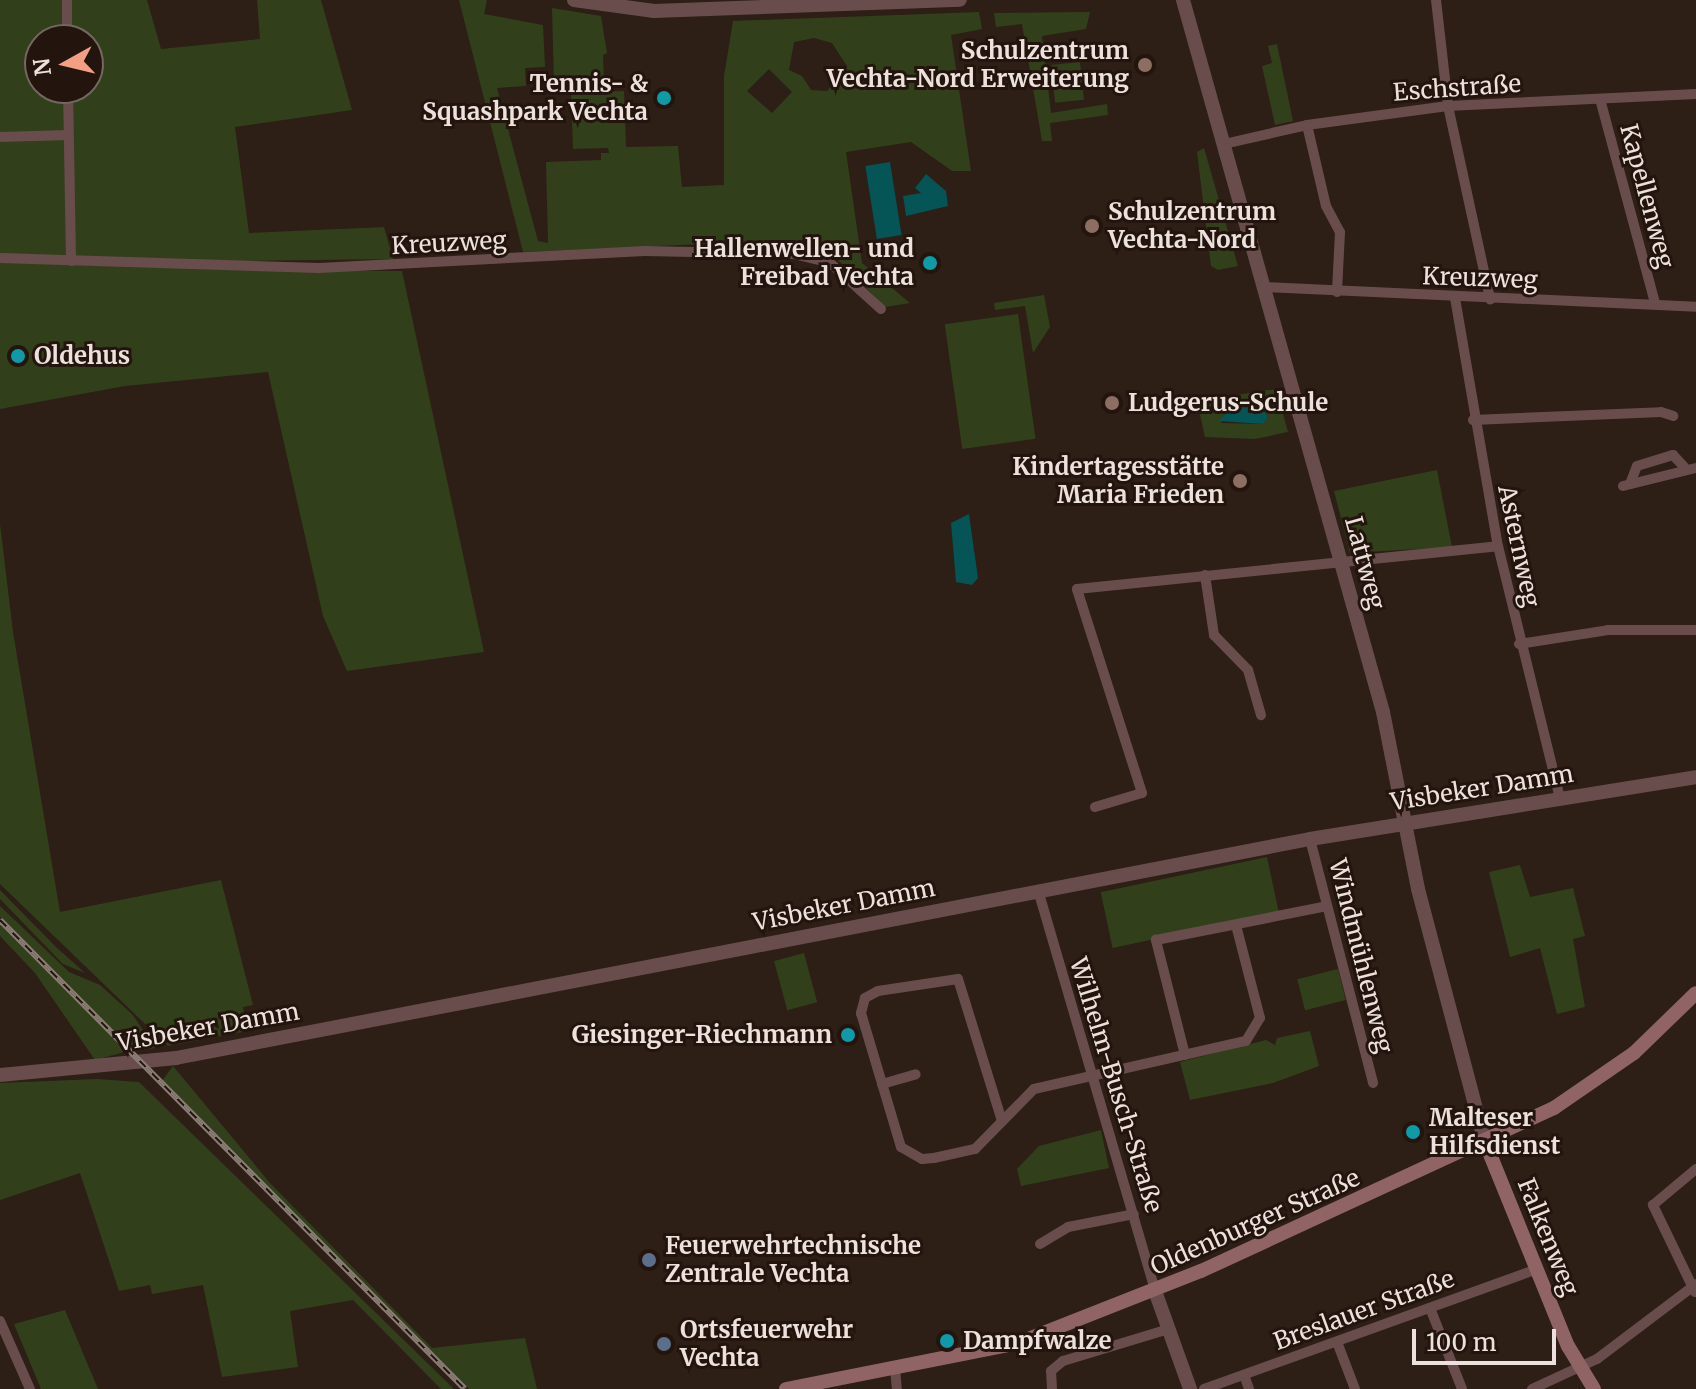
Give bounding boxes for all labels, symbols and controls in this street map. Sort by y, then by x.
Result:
north arrow [24,24,104,104]
place label: Schulzentrum Vechta-Nord Erweiterung [827,37,1129,93]
marker: Schulzentrum Vechta-Nord Erweiterung [1136,56,1154,74]
text: N [27,57,57,78]
street label: Eschstraße [1392,69,1522,107]
place label: Tennis- & Squashpark Vechta [422,70,648,126]
marker: Tennis- & Squashpark Vechta [655,89,673,107]
street label: Kapellenweg [1614,121,1680,271]
place label: Schulzentrum Vechta-Nord [1108,198,1276,254]
marker: Schulzentrum Vechta-Nord [1083,217,1101,235]
street label: Kreuzweg [391,226,507,260]
place label: Hallenwellen- und Freibad Vechta [694,235,914,291]
marker: Hallenwellen- und Freibad Vechta [921,254,939,272]
street label: Kreuzweg [1422,262,1538,294]
place label: Oldehus [34,342,130,370]
marker: Oldehus [9,347,27,365]
place label: Ludgerus-Schule [1128,389,1328,417]
marker: Ludgerus-Schule [1103,394,1121,412]
place label: Kindertagesstätte Maria Frieden [1012,453,1224,509]
marker: Kindertagesstätte Maria Frieden [1231,472,1249,490]
street label: Asternweg [1492,482,1546,610]
street label: Lattweg [1339,513,1391,613]
street label: Visbeker Damm [1388,759,1576,817]
street label: Windmühlenweg [1323,856,1399,1056]
street label: Visbeker Damm [751,873,937,937]
street label: Wilhelm-Busch-Straße [1063,954,1169,1216]
street label: Visbeker Damm [114,997,302,1057]
place label: Giesinger-Riechmann [572,1021,832,1049]
marker: Giesinger-Riechmann [839,1026,857,1044]
place label: Malteser Hilfsdienst [1429,1104,1560,1160]
marker: Malteser Hilfsdienst [1404,1123,1422,1141]
street label: Oldenburger Straße [1146,1163,1364,1281]
street label: Falkenweg [1511,1174,1585,1300]
place label: Feuerwehrtechnische Zentrale Vechta [665,1232,921,1288]
marker: Feuerwehrtechnische Zentrale Vechta [640,1251,658,1269]
street label: Breslauer Straße [1270,1264,1458,1356]
scale bar [1416,1313,1560,1363]
place label: Ortsfeuerwehr Vechta [680,1316,853,1372]
place label: Dampfwalze [963,1327,1112,1355]
text: 100 m [1426,1327,1496,1358]
marker: Dampfwalze [938,1332,956,1350]
marker: Ortsfeuerwehr Vechta [655,1335,673,1353]

